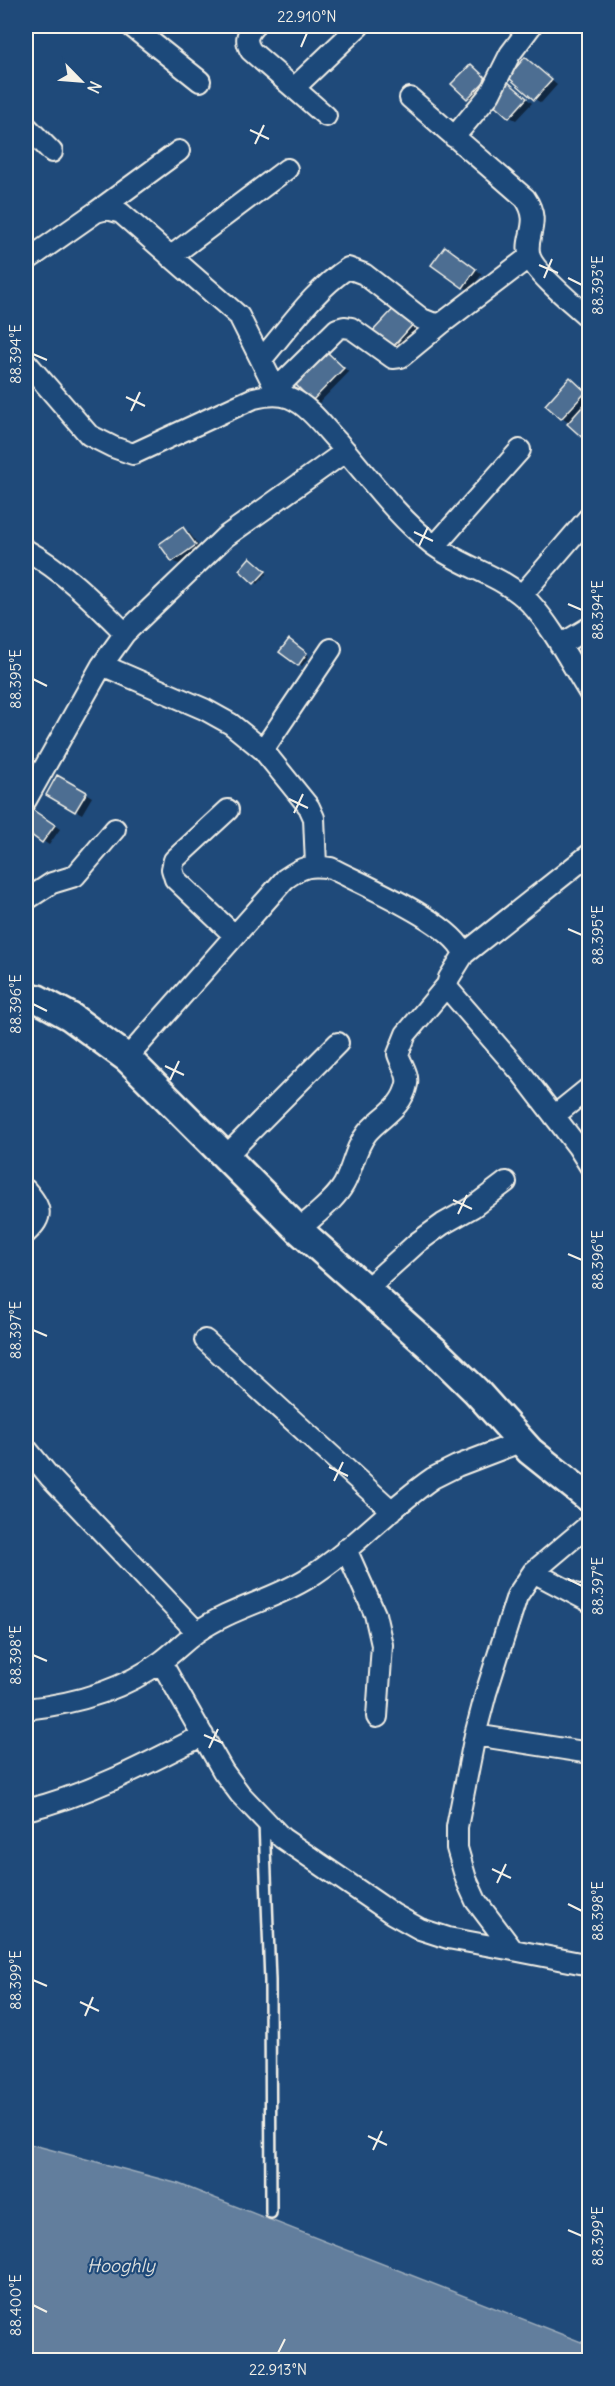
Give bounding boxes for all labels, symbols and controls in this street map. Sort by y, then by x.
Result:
text: 22.910°N [277,7,337,26]
north arrow [51,51,111,111]
text: N [83,78,106,97]
text: 88.393°E [588,255,607,315]
text: 88.394°E [6,324,25,384]
text: 88.394°E [588,580,607,640]
text: 88.395°E [6,649,25,709]
text: 88.395°E [588,905,607,965]
text: 88.396°E [6,974,25,1034]
text: 88.396°E [588,1230,607,1290]
text: 88.397°E [6,1300,25,1359]
text: 88.397°E [588,1556,607,1615]
text: 88.398°E [6,1625,25,1685]
text: 88.398°E [588,1881,607,1941]
text: 88.399°E [6,1950,25,2010]
text: 88.399°E [588,2206,607,2266]
water label: Hooghly [87,2254,157,2277]
text: 88.400°E [6,2274,25,2336]
text: 22.913°N [249,2360,307,2379]

